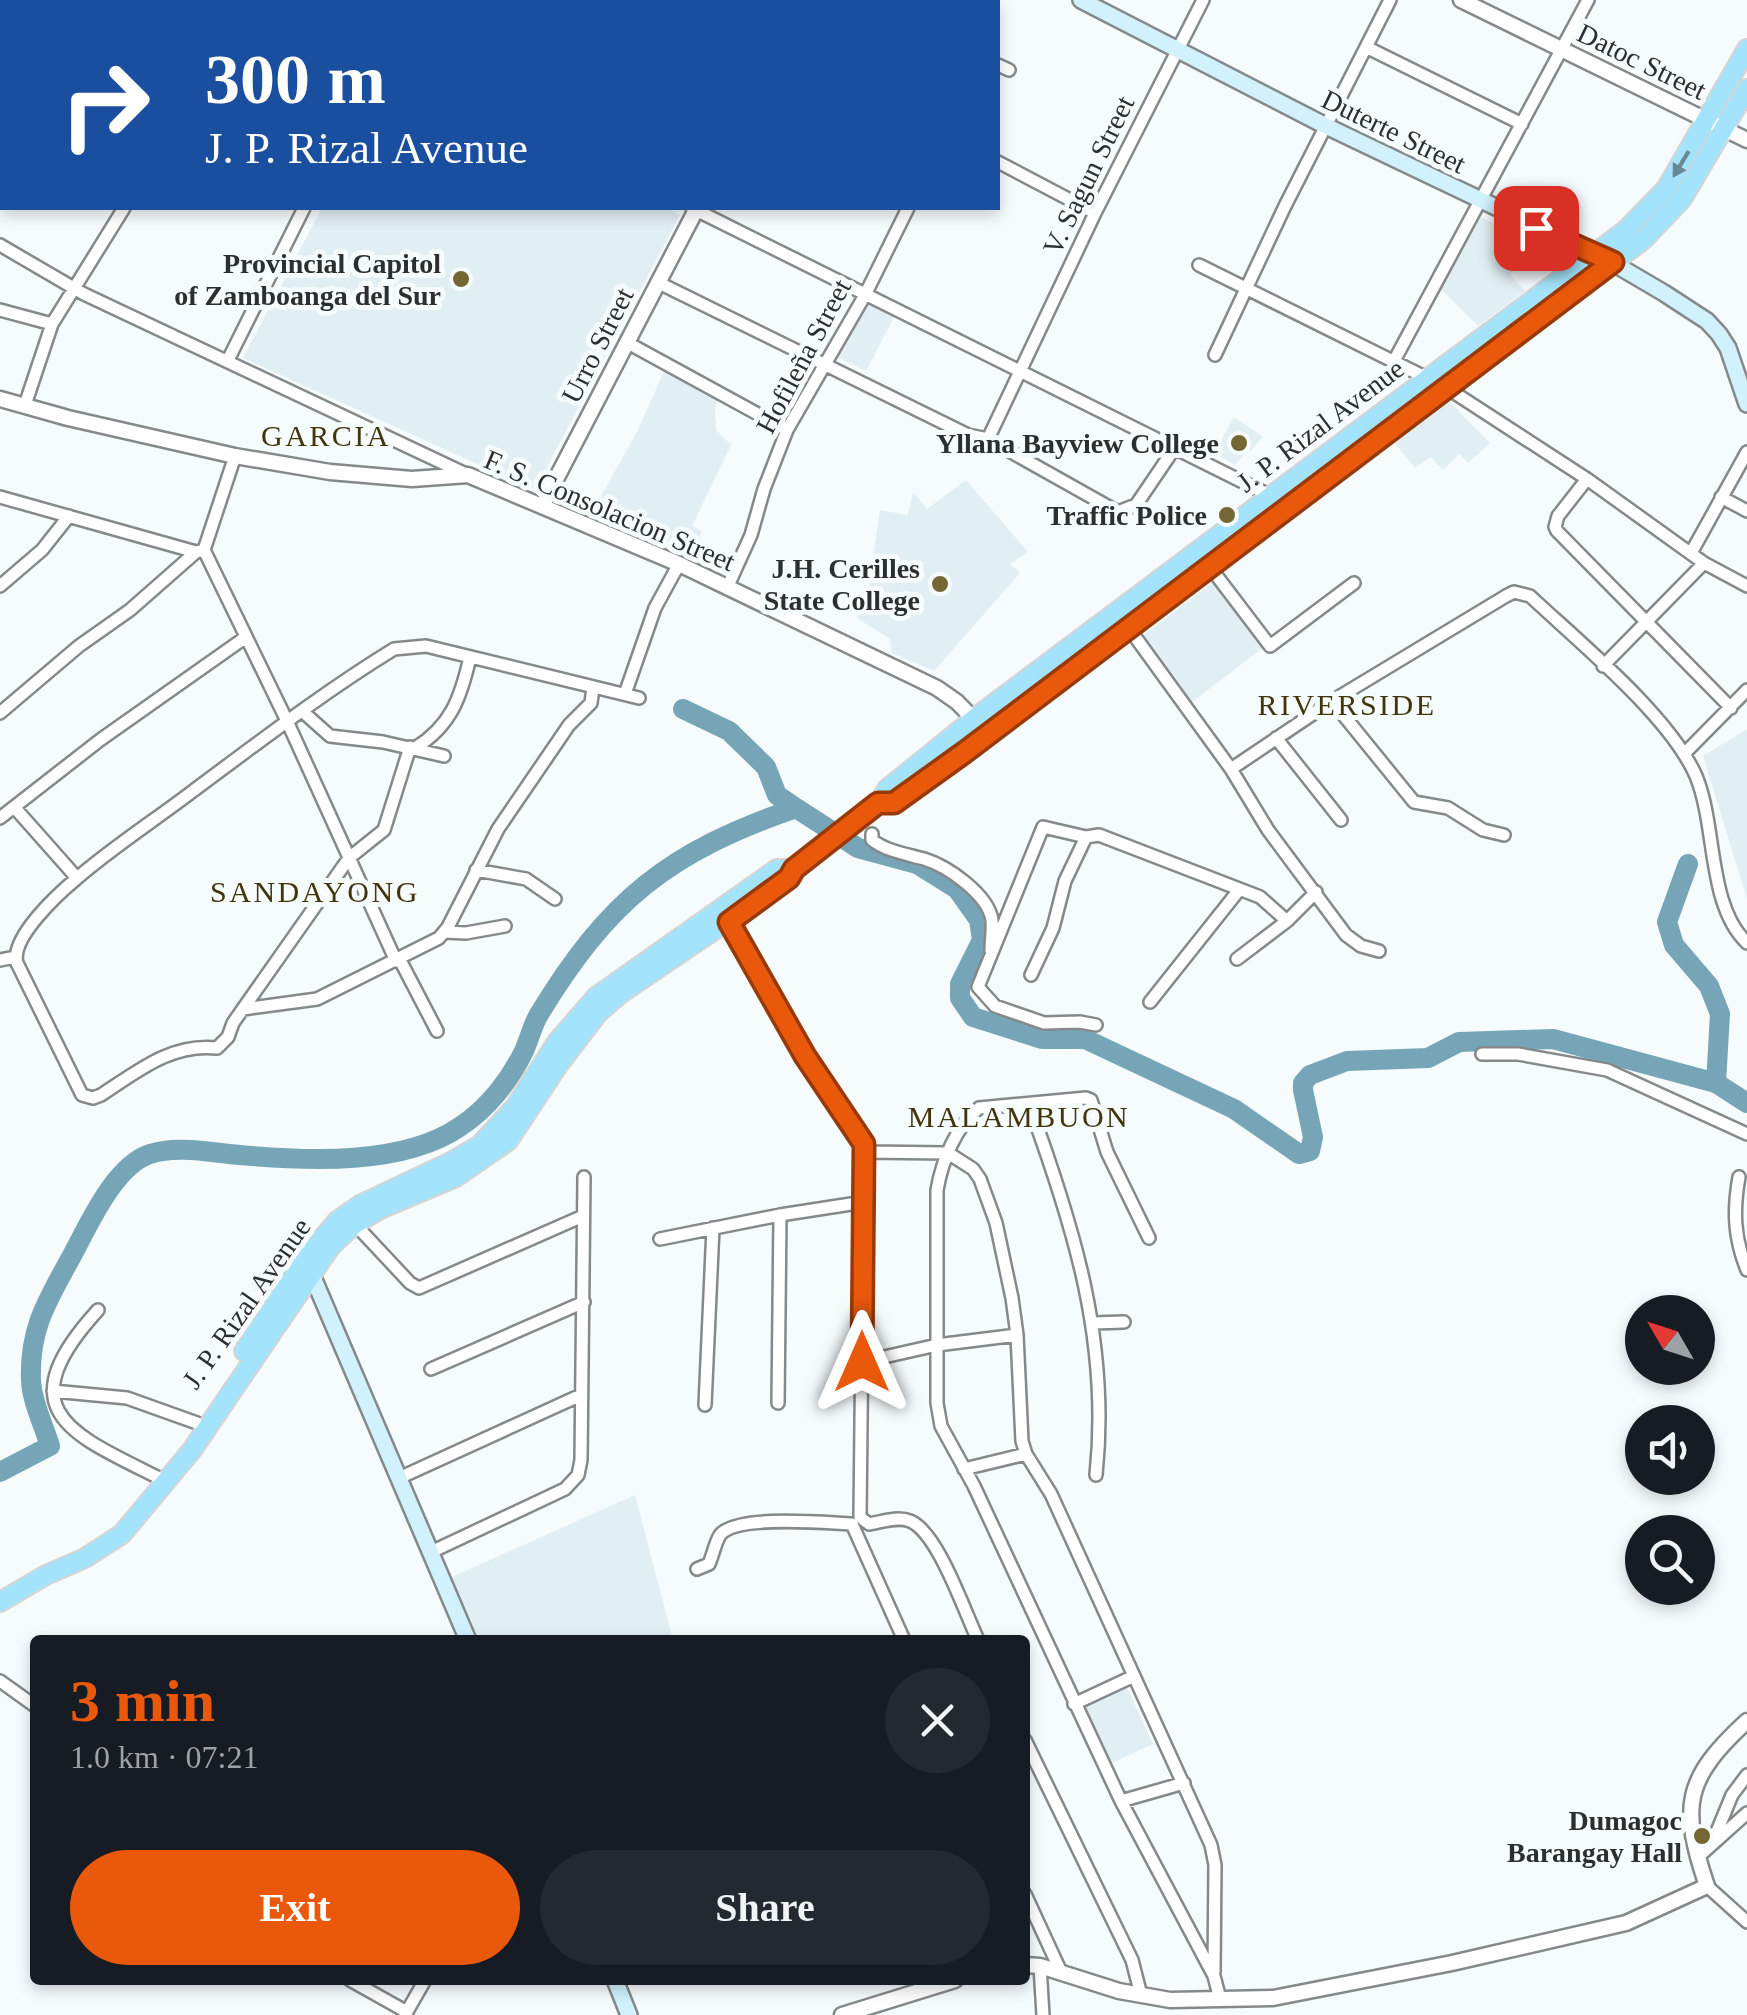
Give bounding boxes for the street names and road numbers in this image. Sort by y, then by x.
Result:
street label: Datoc Street [1572,17,1711,106]
street label: Duterte Street [1317,83,1471,180]
street label: V. Sagun Street [1037,91,1140,260]
street label: Hofileña Street [750,274,857,439]
street label: Urro Street [555,282,640,408]
street label: J. P. Rizal Avenue [1231,353,1410,498]
street label: F. S. Consolacion Street [480,444,740,577]
street label: J. P. Rizal Avenue [176,1212,317,1394]

